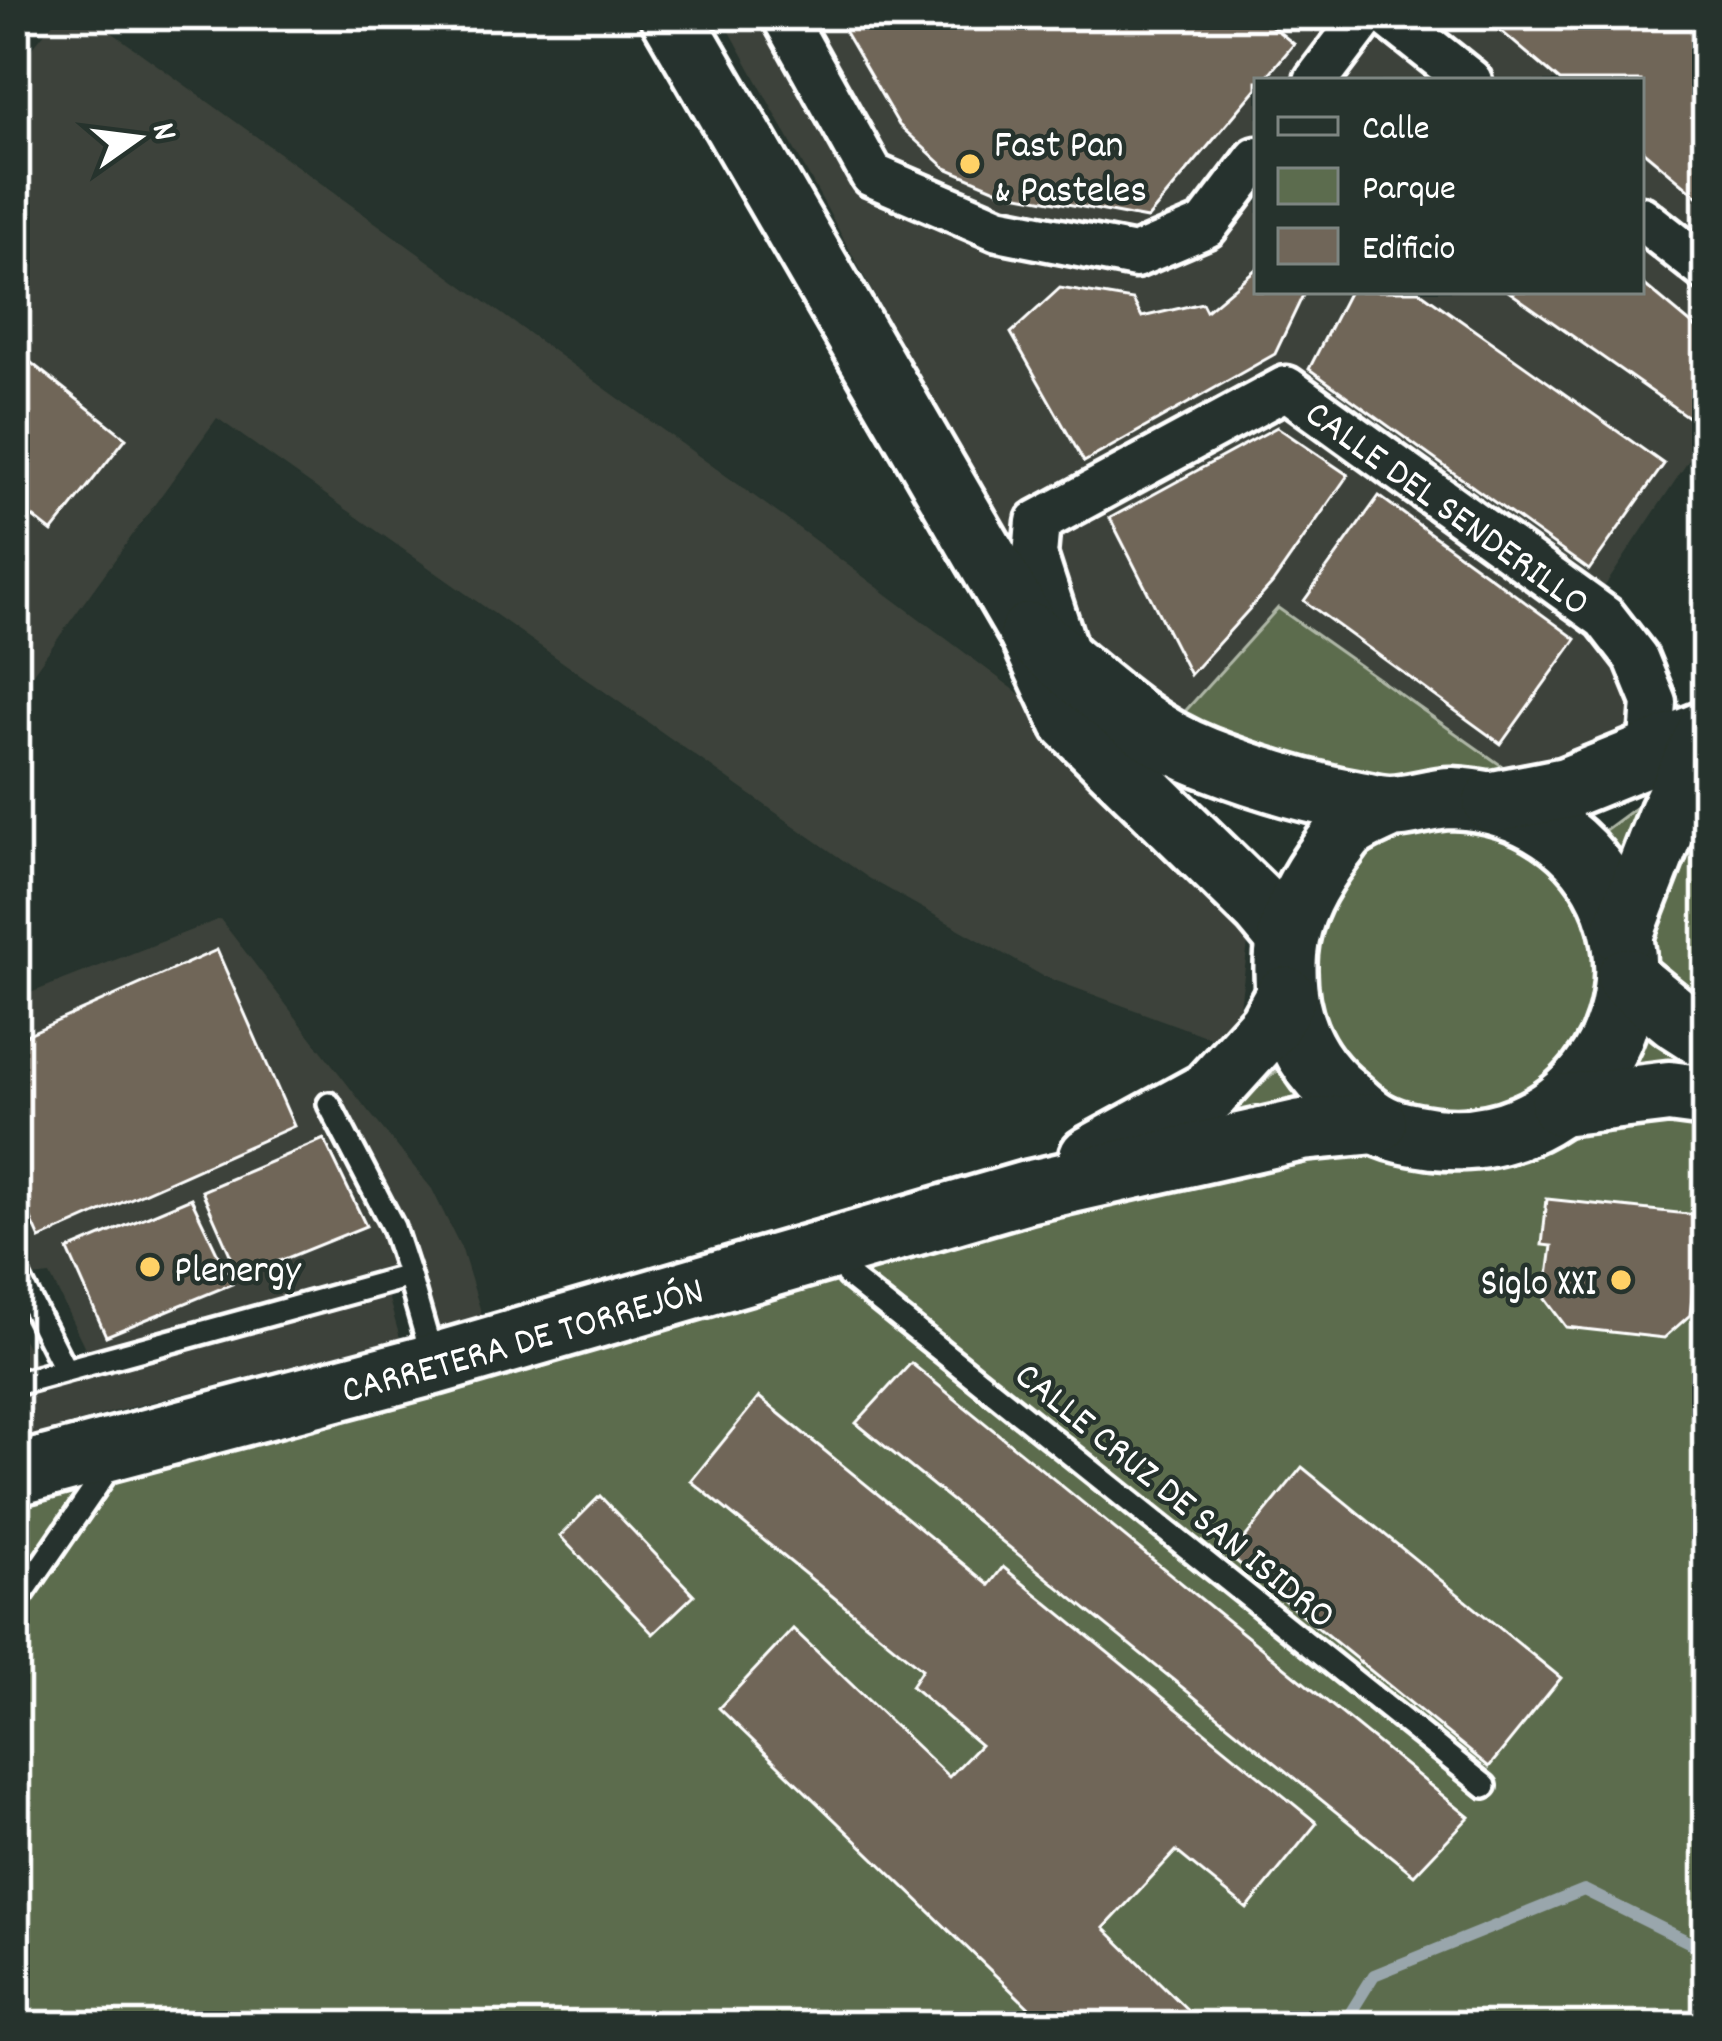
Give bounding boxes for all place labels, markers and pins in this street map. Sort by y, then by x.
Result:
place label: Fast Pan & Pasteles [994,121,1147,221]
marker: Fast Pan & Pasteles [957,151,983,177]
place label: Plenergy [174,1246,302,1301]
marker: Plenergy [137,1254,163,1280]
place label: Siglo XXI [1480,1259,1597,1314]
marker: Siglo XXI [1608,1267,1634,1293]

